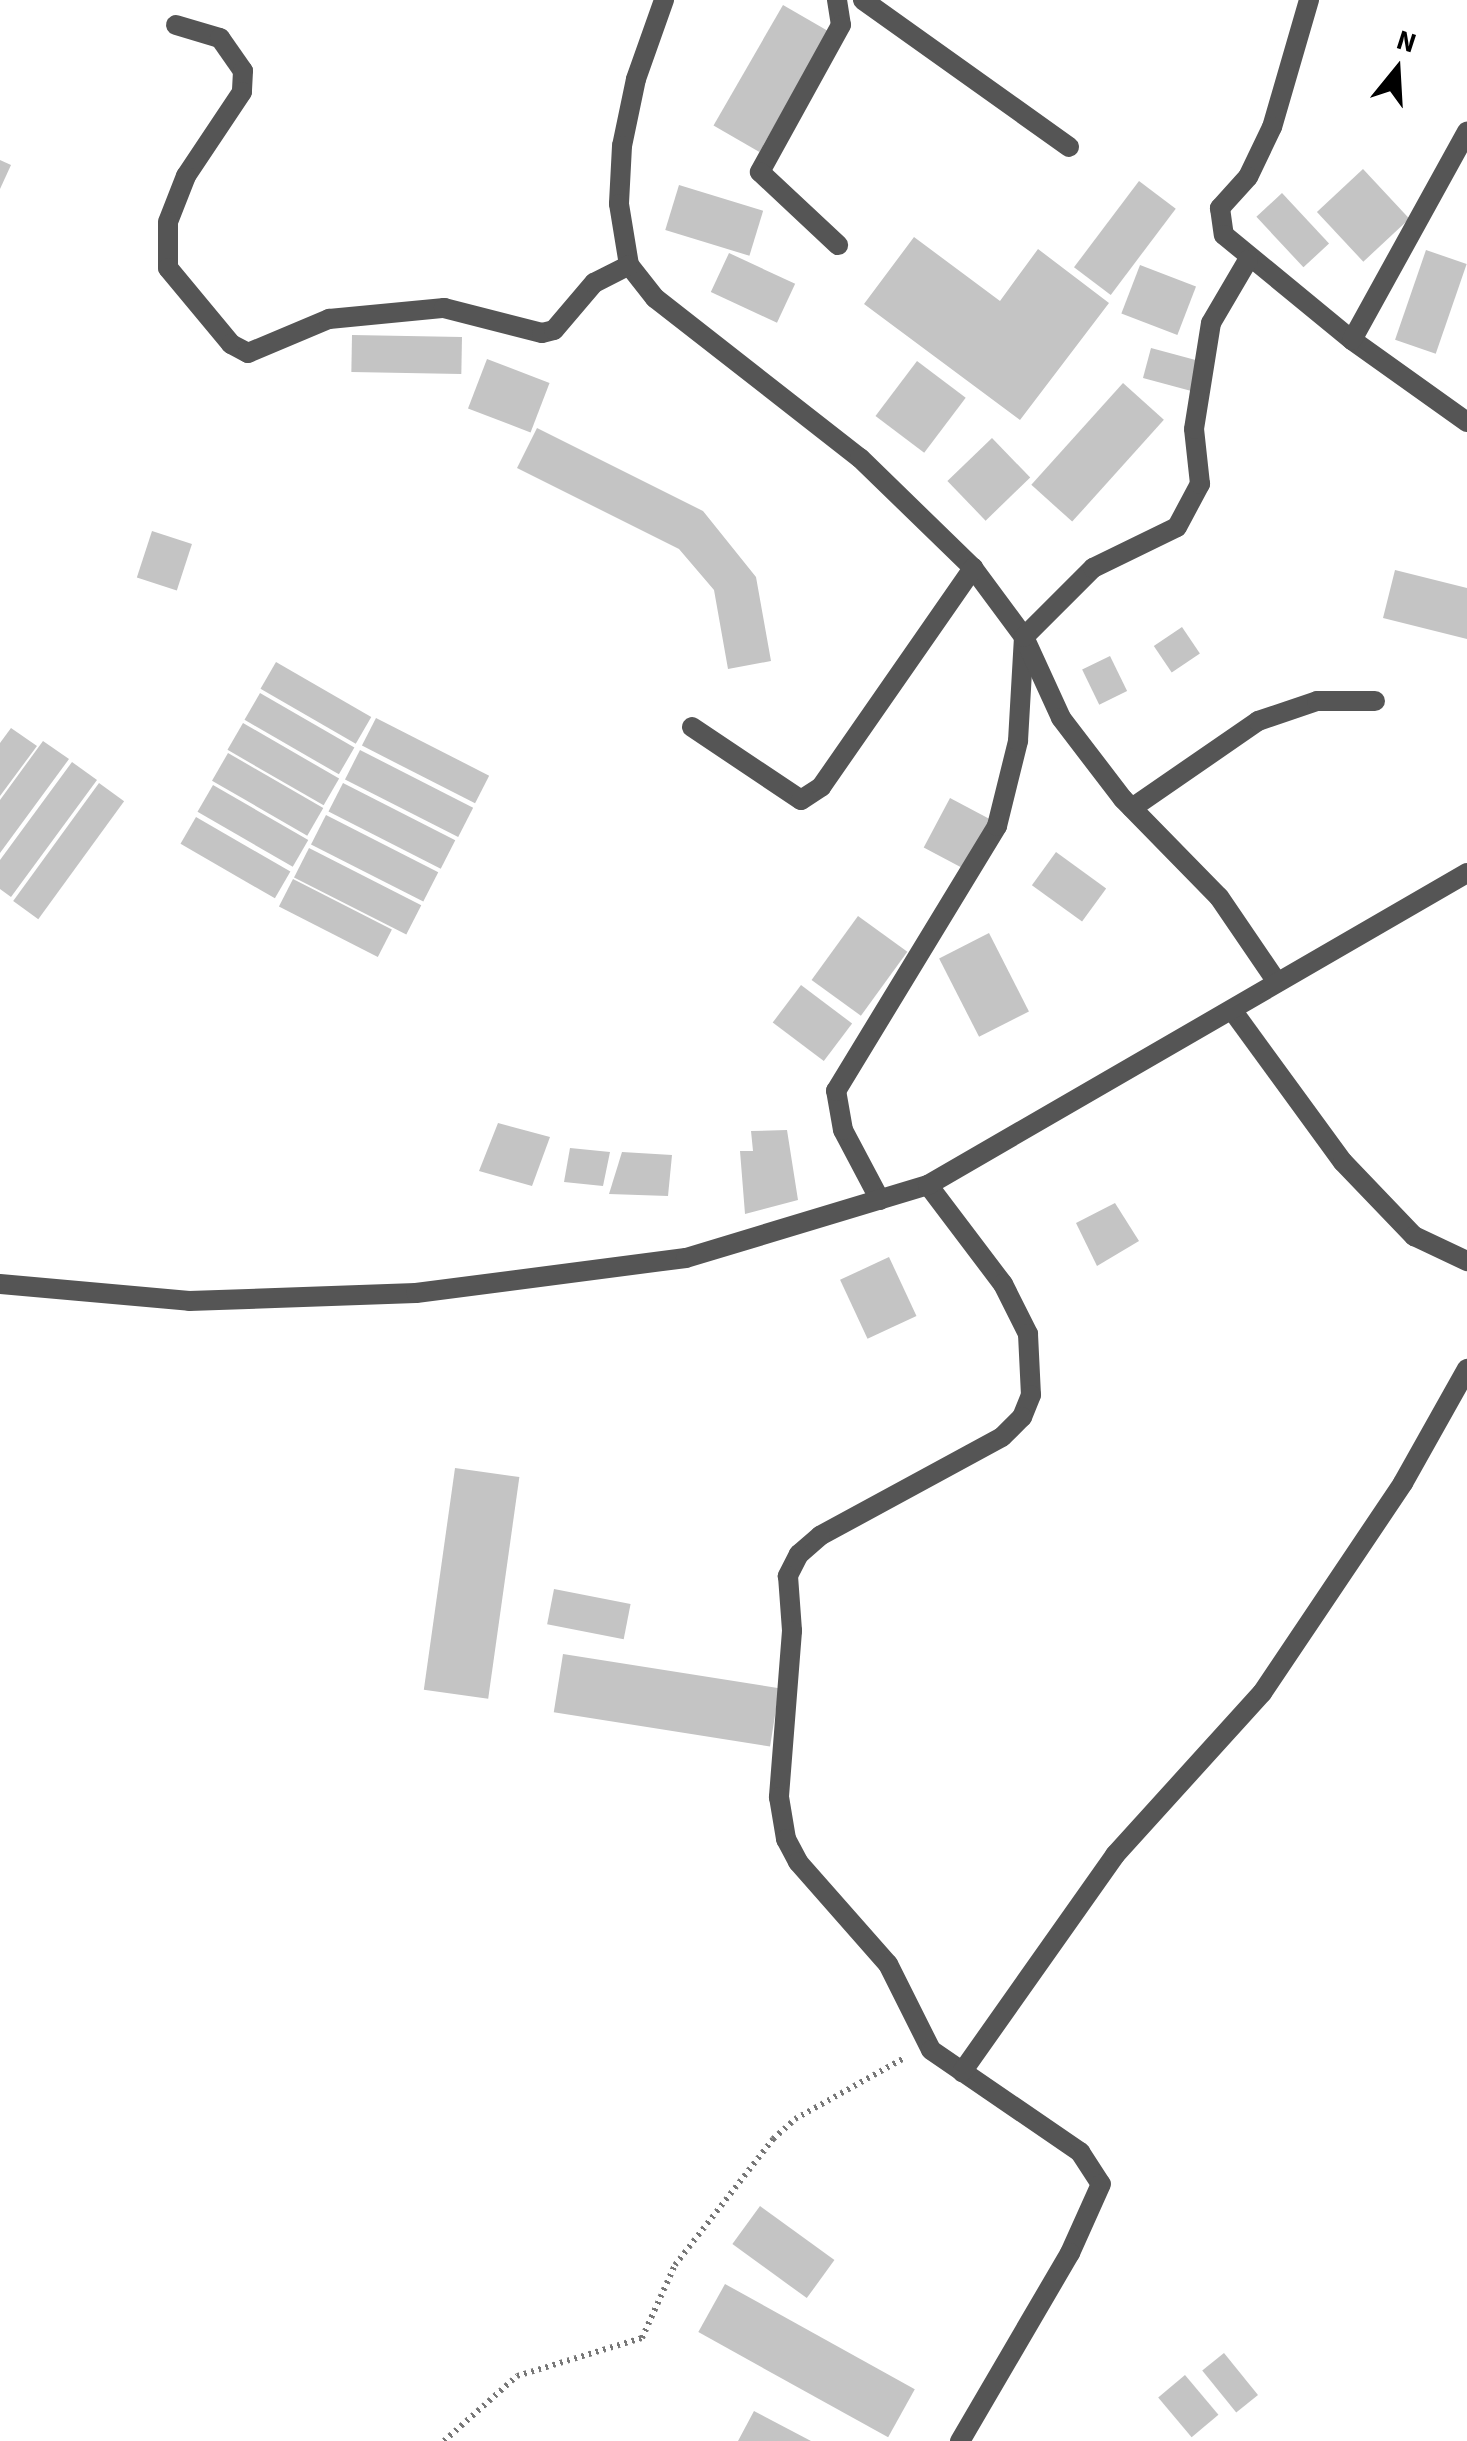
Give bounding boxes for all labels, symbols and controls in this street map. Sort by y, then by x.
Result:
north arrow [1347,20,1447,120]
text: N [1391,20,1421,63]

